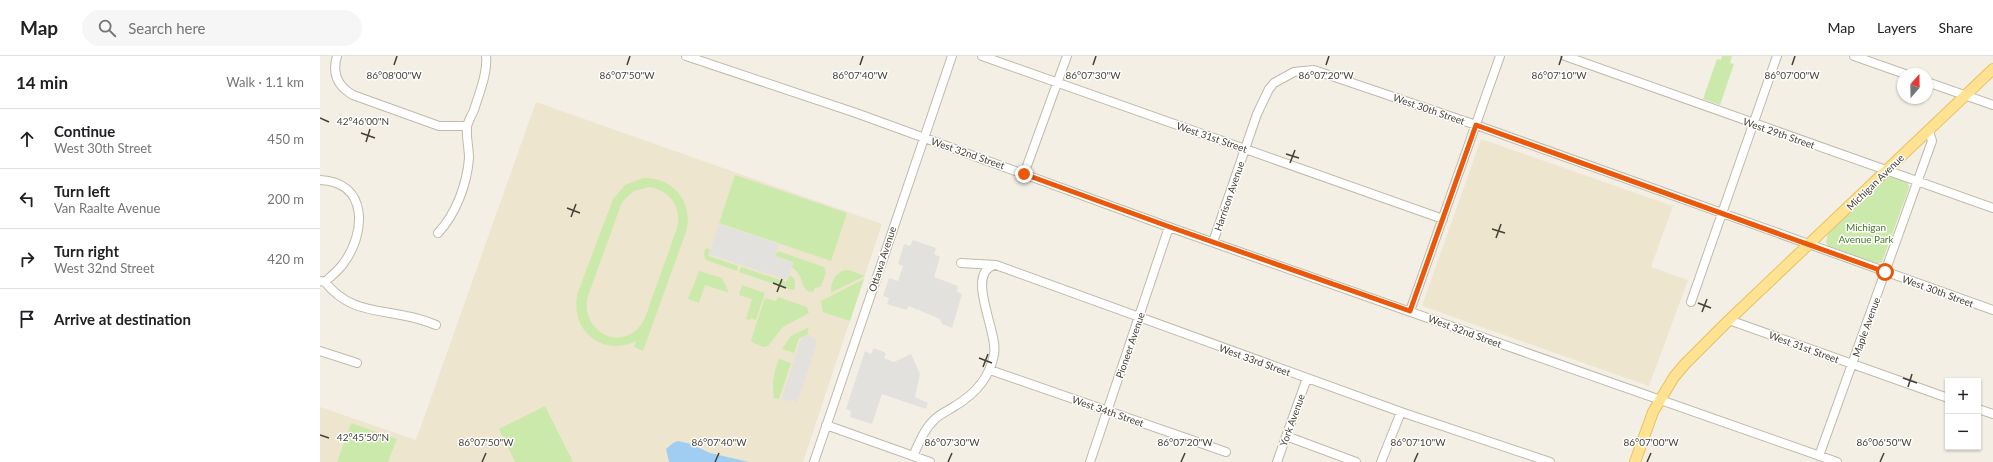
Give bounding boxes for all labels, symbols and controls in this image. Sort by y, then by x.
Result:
search box [82,10,362,46]
text: Map [20,16,58,39]
icon: search [96,17,118,39]
text: Search here [128,19,206,37]
text: Map [1827,19,1855,36]
text: Layers [1877,19,1917,36]
text: Share [1939,19,1973,36]
north arrow [1897,68,1933,104]
text: 86°08'00"W [366,69,422,81]
text: 86°07'50"W [599,69,655,81]
text: 86°07'40"W [832,69,888,81]
text: 86°07'30"W [1065,69,1121,81]
text: 86°07'20"W [1298,69,1354,81]
text: 86°07'10"W [1531,69,1587,81]
text: 86°07'00"W [1764,69,1820,81]
text: 14 min [16,72,68,93]
text: Walk · 1.1 km [226,74,304,90]
street label: West 30th Street [1391,91,1467,127]
text: 42°46'00"N [337,115,389,127]
street label: West 29th Street [1741,115,1817,151]
street label: West 31st Street [1175,119,1249,155]
text: Continue [54,122,115,140]
icon: ahead [16,128,38,150]
text: 450 m [267,131,304,147]
street label: West 32nd Street [930,135,1007,171]
text: West 30th Street [54,140,152,156]
street label: Michigan Avenue [1844,151,1906,213]
street label: Harrison Avenue [1211,160,1247,232]
route end [1015,165,1033,183]
text: Turn left [54,182,110,200]
icon: left [16,188,38,210]
text: 200 m [267,191,304,207]
text: Van Raalte Avenue [54,200,160,216]
park label: Michigan Avenue Park [1838,221,1895,245]
street label: Ottawa Avenue [866,225,898,293]
text: Turn right [54,242,119,260]
icon: right [16,248,38,270]
text: 420 m [267,251,304,267]
text: West 32nd Street [54,260,154,276]
route start [1876,263,1894,281]
street label: West 30th Street [1901,273,1976,310]
street label: Maple Avenue [1850,295,1882,359]
icon: arrive [16,308,38,330]
text: Arrive at destination [54,310,191,328]
street label: Pioneer Avenue [1113,310,1147,380]
street label: West 32nd Street [1427,312,1504,350]
street label: West 31st Street [1767,329,1841,365]
street label: West 33rd Street [1218,342,1293,379]
map controls [1945,378,1981,450]
button: + [1945,378,1981,414]
street label: York Avenue [1277,392,1307,448]
street label: West 34th Street [1070,393,1146,429]
button: − [1945,414,1981,450]
text: 42°45'50"N [337,431,389,443]
text: 86°07'50"W [458,436,514,448]
text: 86°07'40"W [691,436,747,448]
text: 86°07'30"W [924,436,980,448]
text: 86°07'20"W [1157,436,1213,448]
text: 86°07'10"W [1390,436,1446,448]
text: 86°07'00"W [1623,436,1679,448]
text: 86°06'50"W [1856,436,1912,448]

